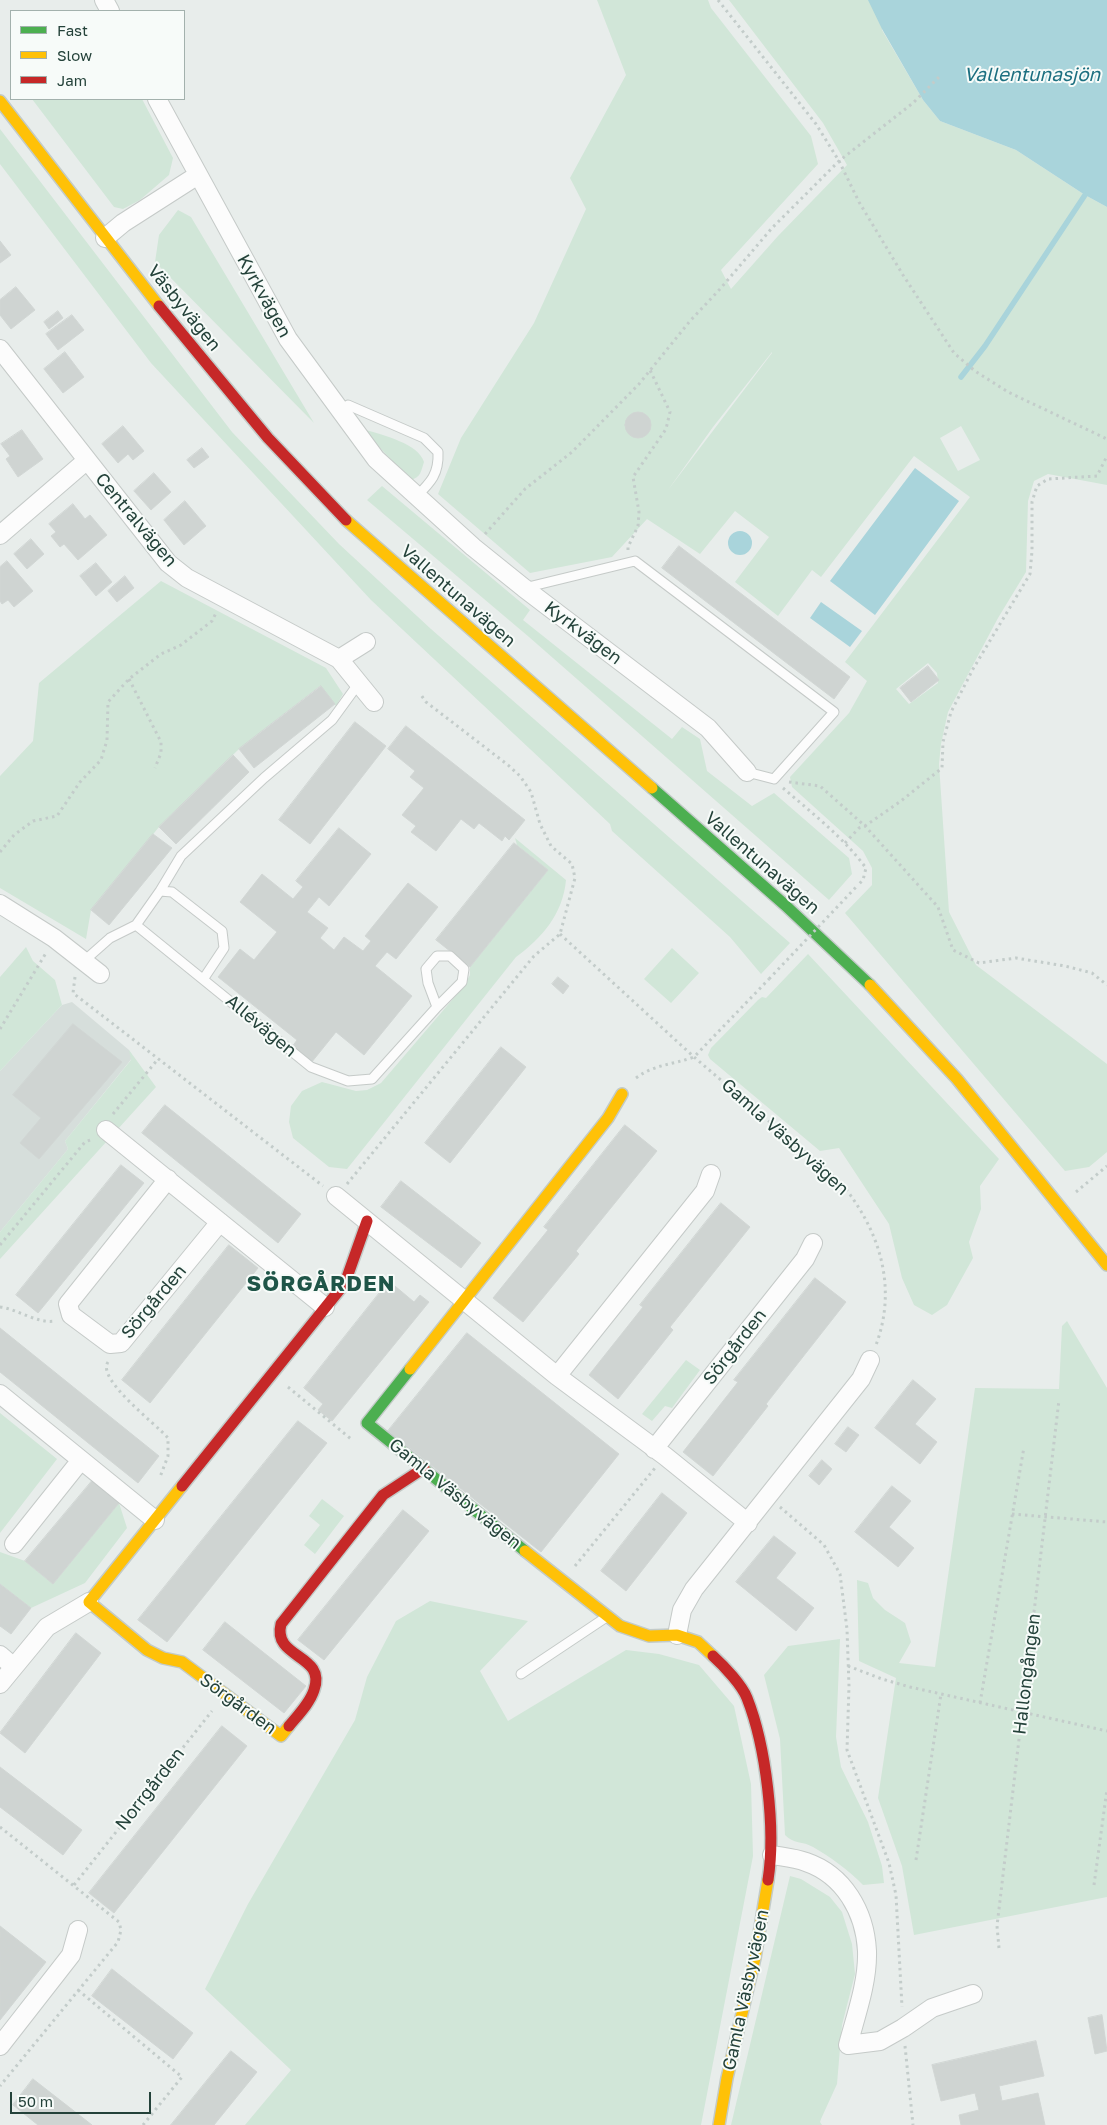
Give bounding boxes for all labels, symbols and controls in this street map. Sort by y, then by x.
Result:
legend [10,10,185,100]
text: Fast [57,21,88,39]
text: Slow [57,46,92,64]
water label: Vallentunasjön [964,64,1100,86]
text: Jam [57,71,87,89]
street label: Kyrkvägen [232,251,296,341]
street label: Väsbyvägen [143,261,225,355]
street label: Centralvägen [91,469,181,571]
street label: Vallentunavägen [396,540,520,652]
street label: Kyrkvägen [540,597,626,669]
street label: Vallentunavägen [700,807,824,919]
street label: Allévägen [221,990,301,1062]
street label: Gamla Väsbyvägen [717,1074,853,1200]
street label: Sörgården [117,1261,191,1343]
district label: SÖRGÅRDEN [245,1271,397,1297]
street label: Sörgården [699,1305,771,1389]
street label: Gamla Väsbyvägen [385,1434,525,1554]
street label: Hallongången [1009,1612,1045,1736]
street label: Sörgården [195,1669,281,1739]
street label: Norrgården [111,1743,189,1835]
street label: Gamla Väsbyvägen [718,1908,774,2072]
scale bar [12,2082,154,2114]
text: 50 m [18,2092,53,2110]

